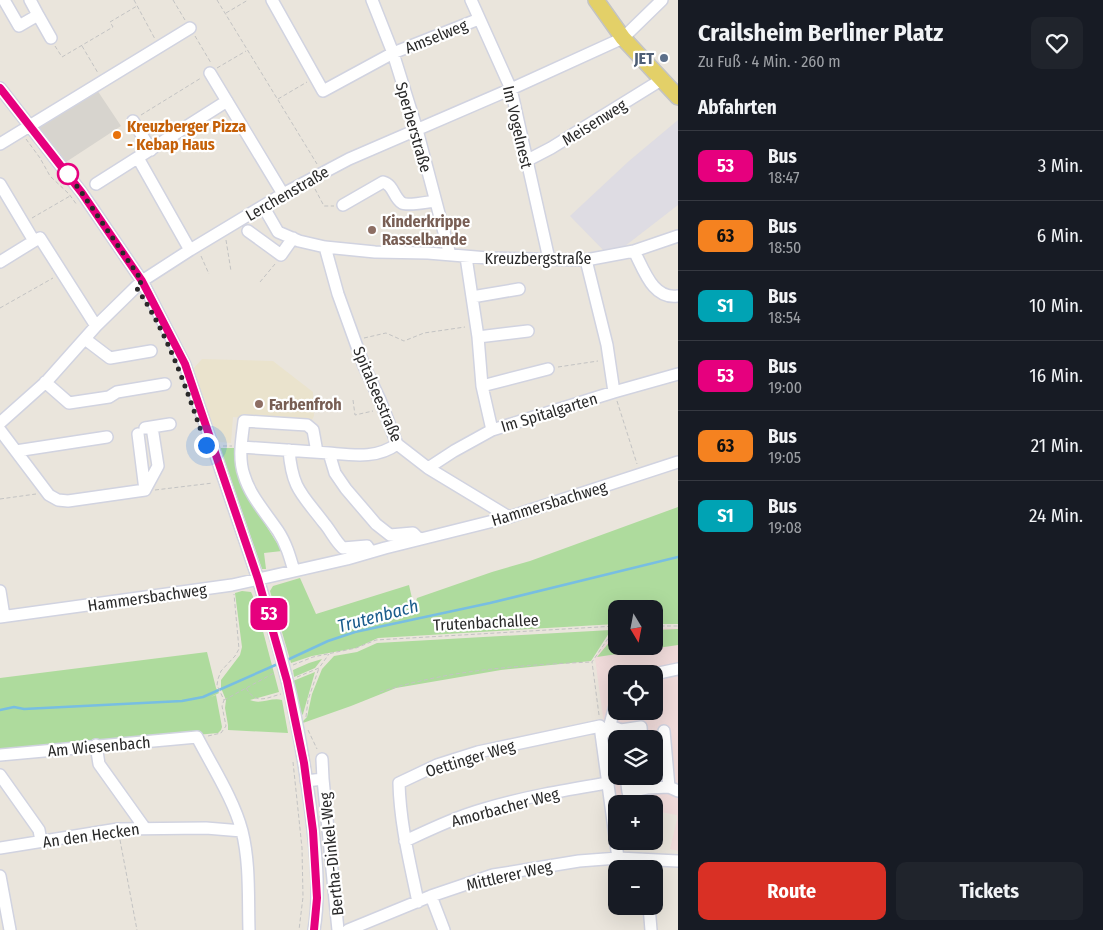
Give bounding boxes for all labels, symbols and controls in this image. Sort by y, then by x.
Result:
street label: Amselweg [402,15,471,58]
button: heart [1031,17,1083,69]
text: Crailsheim Berliner Platz [698,19,943,47]
place label: JET [633,49,654,68]
marker: JET [658,52,670,64]
text: Zu Fuß · 4 Min. · 260 m [698,52,841,71]
street label: Sperberstraße [392,80,436,175]
street label: Im Vogelnest [499,84,536,171]
street label: Meisenweg [559,95,630,150]
text: Abfahrten [698,96,777,119]
place label: Kreuzberger Pizza - Kebap Haus [127,117,246,154]
marker: Kreuzberger Pizza - Kebap Haus [111,129,123,141]
text: Bus [768,145,797,168]
text: 3 Min. [1038,154,1083,177]
text: 53 [717,155,734,177]
street label: Lerchenstraße [242,162,332,225]
unlabelled marker [57,163,79,185]
text: 18:47 [768,168,799,187]
place label: Kinderkrippe Rasselbande [382,212,470,249]
text: Bus [768,215,797,238]
marker: Kinderkrippe Rasselbande [366,224,378,236]
text: 6 Min. [1037,224,1083,247]
text: 63 [717,225,734,247]
text: 18:50 [768,238,801,257]
street label: Kreuzbergstraße [485,249,592,268]
text: Bus [768,285,797,308]
text: 10 Min. [1029,294,1083,317]
text: S1 [717,295,734,317]
text: 18:54 [768,308,801,327]
street label: Spitalseestraße [349,344,406,445]
text: Bus [768,355,797,378]
text: 16 Min. [1029,364,1083,387]
text: 53 [717,365,734,387]
text: 19:00 [768,378,802,397]
street label: Im Spitalgarten [499,389,600,436]
place label: Farbenfroh [269,395,342,414]
marker: Farbenfroh [253,398,265,410]
text: Bus [768,425,797,448]
your location [194,433,219,458]
text: 21 Min. [1031,434,1083,457]
text: 63 [717,435,734,457]
text: 19:05 [768,448,801,467]
street label: Hammersbachweg [489,477,610,530]
text: Bus [768,495,797,518]
text: 24 Min. [1029,504,1083,527]
text: S1 [717,505,734,527]
text: 19:08 [768,518,802,537]
street label: Hammersbachweg [87,580,208,615]
water label: Trutenbach [335,595,421,637]
line badge: 53 [246,598,292,630]
north arrow [608,600,662,655]
map controls [608,600,663,915]
text: 53 [260,603,278,625]
street label: Trutenbachallee [433,610,539,635]
button: locate [608,665,663,720]
button: layers [608,730,663,785]
street label: Am Wiesenbach [47,733,151,760]
street label: Oettinger Weg [423,736,518,781]
street label: Amorbacher Weg [449,784,562,831]
street label: Bertha-Dinkel-Weg [316,791,347,916]
button: + [608,795,663,850]
street label: An den Hecken [42,819,141,852]
street label: Mittlerer Weg [464,856,554,895]
button: − [608,860,663,915]
button: Route [698,862,886,920]
button: Tickets [896,862,1083,920]

